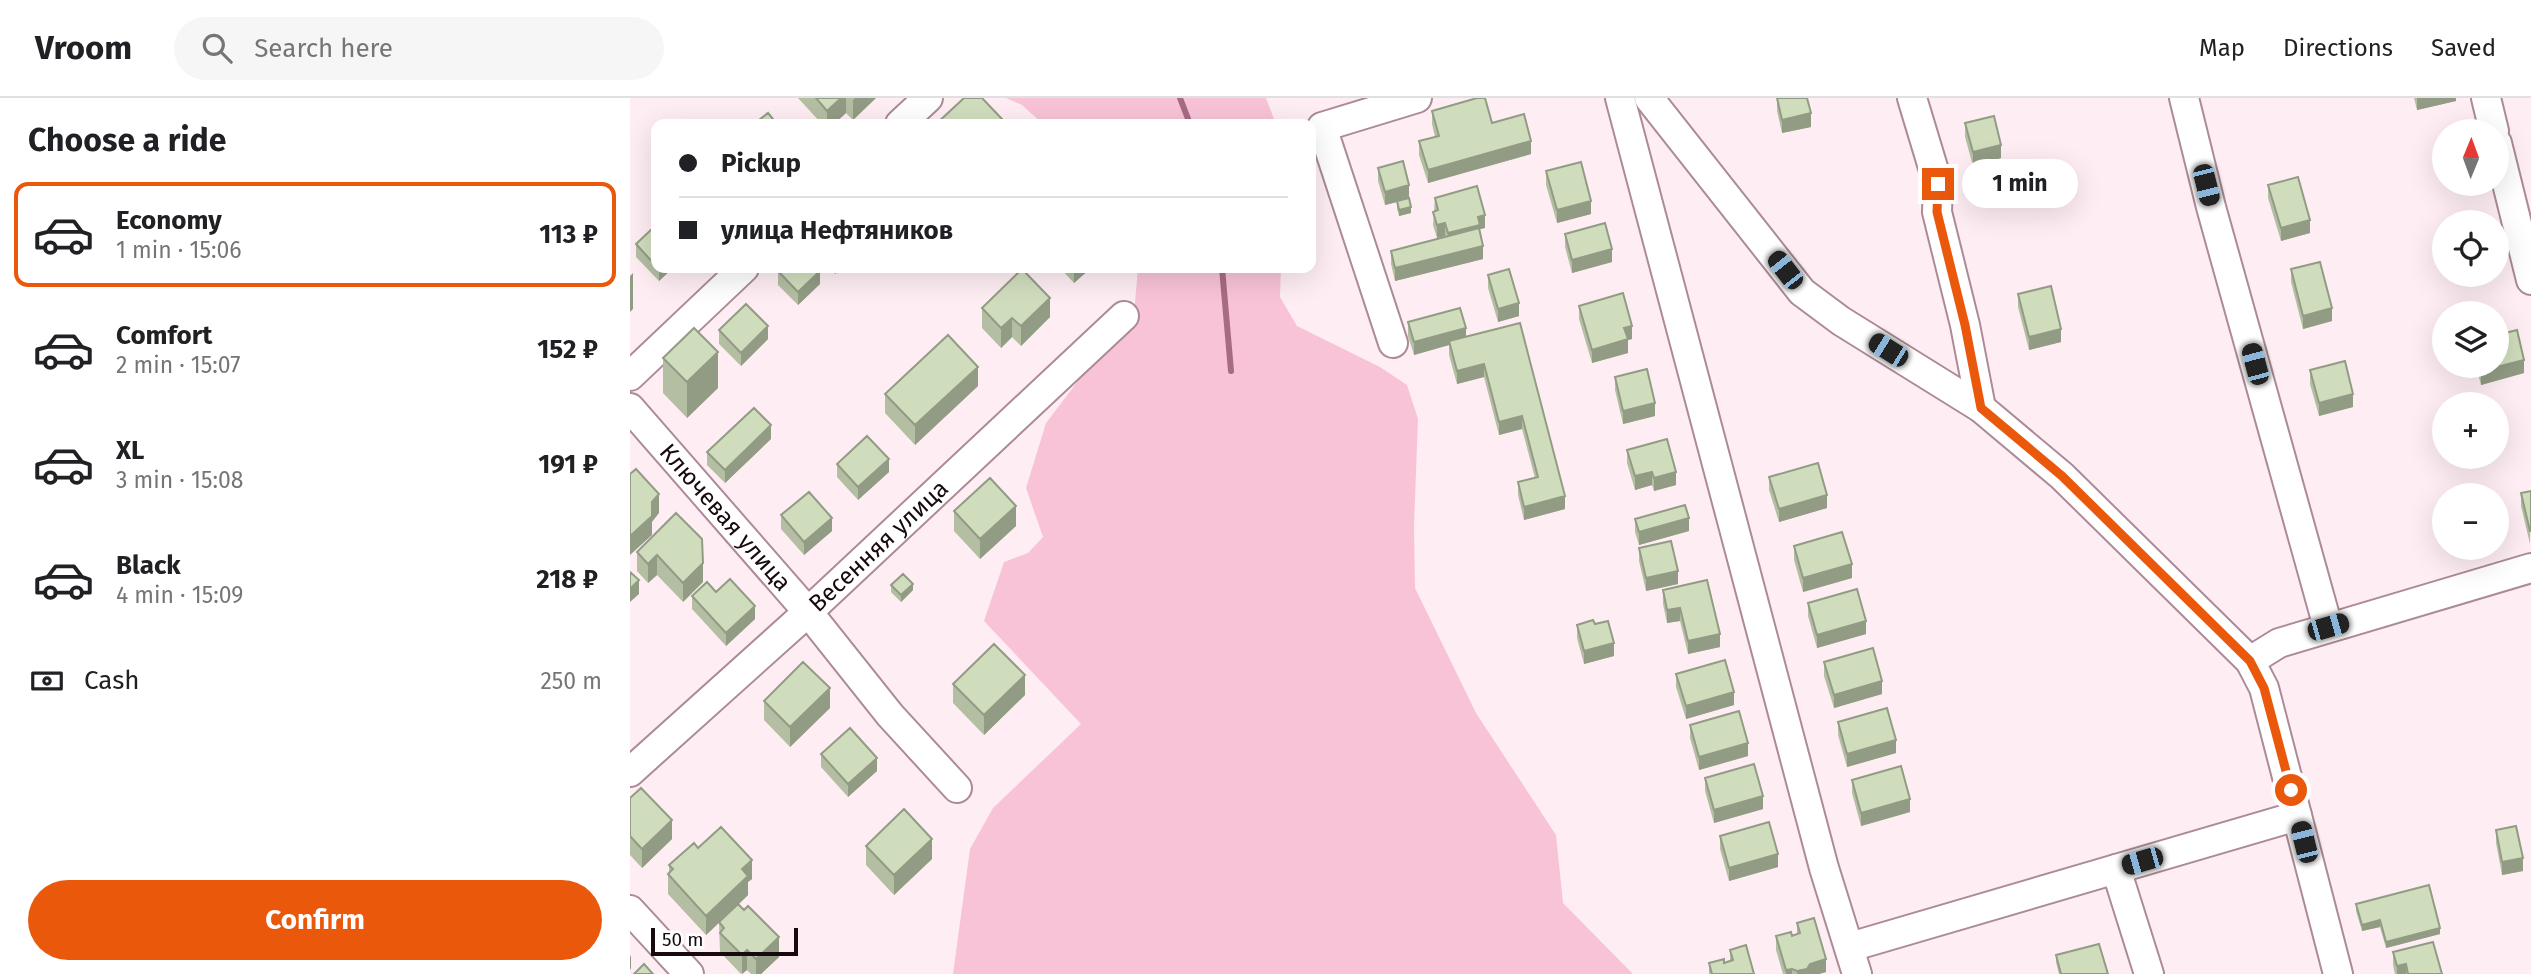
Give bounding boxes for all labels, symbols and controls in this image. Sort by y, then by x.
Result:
search box [174,17,664,80]
text: Vroom [35,28,132,68]
icon: search [198,29,236,67]
text: Search here [254,33,393,64]
text: Map [2199,34,2245,62]
text: Directions [2283,34,2393,62]
text: Saved [2431,34,2496,62]
north arrow [2432,119,2510,196]
map controls [2432,119,2509,560]
text: Choose a ride [28,121,226,159]
text: Pickup [721,148,801,179]
callout: 1 min [1962,160,2078,208]
car [2191,162,2222,208]
route end [1922,168,1954,200]
text: 1 min [1992,169,2048,197]
icon: car [32,203,95,266]
text: Economy [116,205,222,236]
button: locate [2432,210,2509,287]
text: улица Нефтяников [721,215,953,246]
text: 113 ₽ [539,219,598,250]
text: 1 min · 15:06 [116,236,242,264]
car [1764,247,1807,293]
button: layers [2432,301,2509,378]
icon: car [32,318,95,381]
text: Comfort [116,320,212,351]
car [1865,330,1912,370]
text: 152 ₽ [537,334,598,365]
car [2240,341,2271,387]
text: 2 min · 15:07 [116,351,240,379]
button: + [2432,392,2509,469]
icon: car [32,433,95,496]
text: XL [116,435,144,466]
street label: Ключевая улица [654,438,797,597]
text: 191 ₽ [538,449,598,480]
text: 3 min · 15:08 [116,466,243,494]
street label: Весенняя улица [803,474,954,618]
button: − [2432,483,2509,560]
icon: car [32,548,95,611]
text: Black [116,550,181,581]
text: 218 ₽ [536,564,598,595]
text: 4 min · 15:09 [116,581,243,609]
car [2305,611,2352,643]
icon: cash [28,662,66,700]
text: Cash [84,665,140,696]
text: 250 m [540,667,602,695]
route start [2275,774,2307,806]
car [2289,819,2320,865]
car [2119,845,2166,877]
button: Confirm [28,880,602,960]
scale bar [651,925,798,957]
text: 50 m [662,928,703,951]

